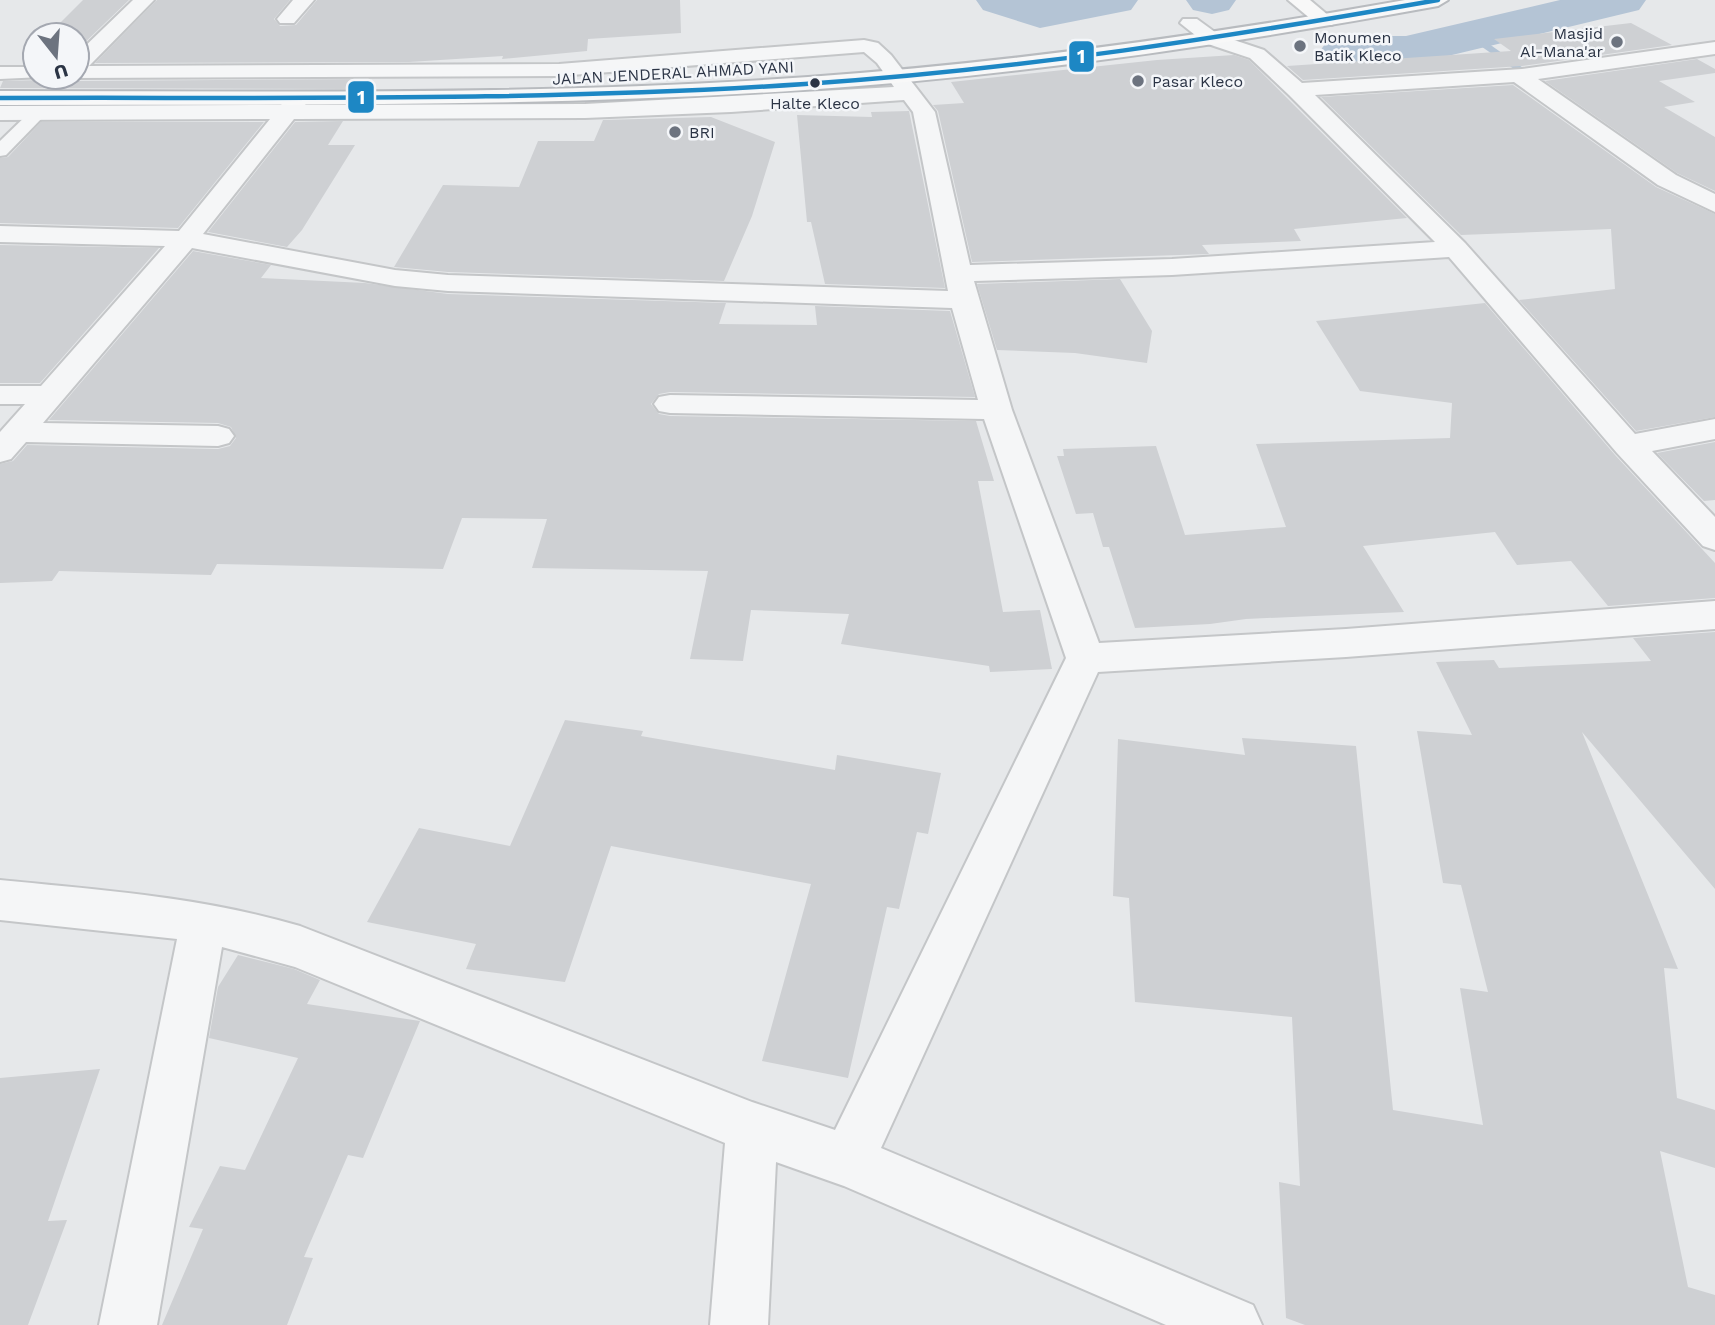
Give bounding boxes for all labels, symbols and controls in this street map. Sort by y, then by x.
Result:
north arrow [21,21,91,91]
place label: Masjid Al-Mana'ar [1520,24,1603,61]
place label: Monumen Batik Kleco [1314,28,1402,65]
marker: Masjid Al-Mana'ar [1609,34,1625,50]
marker: Monumen Batik Kleco [1292,38,1308,54]
line badge: 1 [1068,40,1095,73]
text: 1 [1077,45,1085,68]
street label: JALAN JENDERAL AHMAD YANI [552,57,794,89]
text: U [51,59,71,85]
place label: Pasar Kleco [1152,72,1243,91]
marker: Pasar Kleco [1130,73,1146,89]
marker: Halte Kleco [808,76,822,90]
line badge: 1 [347,80,375,114]
text: 1 [357,86,365,109]
place label: Halte Kleco [770,94,860,113]
place label: BRI [689,123,715,142]
marker: BRI [667,124,683,140]

